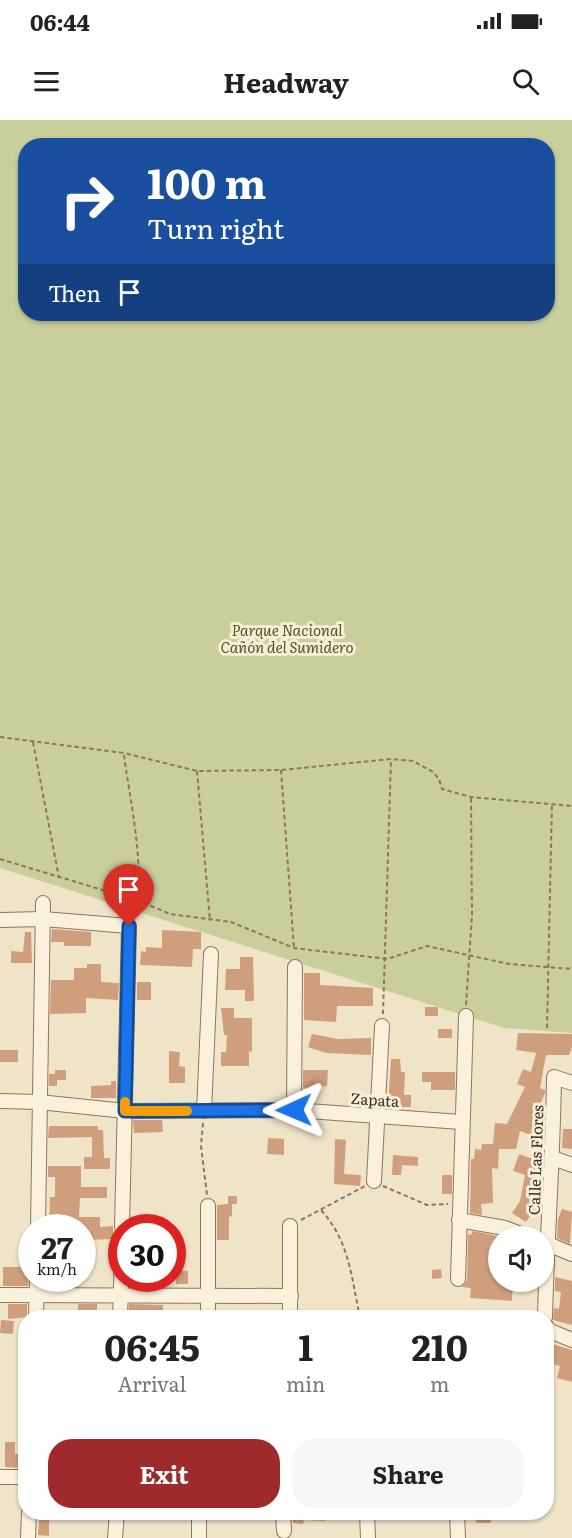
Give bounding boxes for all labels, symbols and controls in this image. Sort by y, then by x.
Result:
text: 06:44 [30,5,90,38]
text: Headway [223,61,349,101]
icon: menu [30,65,63,98]
icon: search [509,65,542,98]
text: 100 m [147,150,266,212]
icon: right [48,162,126,240]
text: Turn right [147,207,284,247]
text: Then [48,276,101,309]
icon: arrive [113,276,146,309]
park label: Parque Nacional Cañón del Sumidero [220,618,354,658]
pin [103,864,154,926]
icon: arrive [112,873,145,906]
position arrow [262,1078,326,1142]
street label: Zapata [350,1086,401,1112]
street label: Calle Las Flores [522,1104,548,1215]
speed limit sign: 30 [108,1214,186,1292]
text: 27 [41,1224,73,1268]
map controls [488,1226,554,1292]
button: sound [488,1226,554,1292]
text: km/h [37,1257,77,1280]
text: 06:45 [104,1319,200,1372]
text: 1 [298,1319,313,1372]
text: 210 [411,1319,468,1372]
text: Arrival [118,1368,186,1398]
text: min [286,1368,325,1398]
text: m [430,1368,449,1398]
button: Exit [48,1439,280,1508]
button: Share [292,1439,524,1508]

